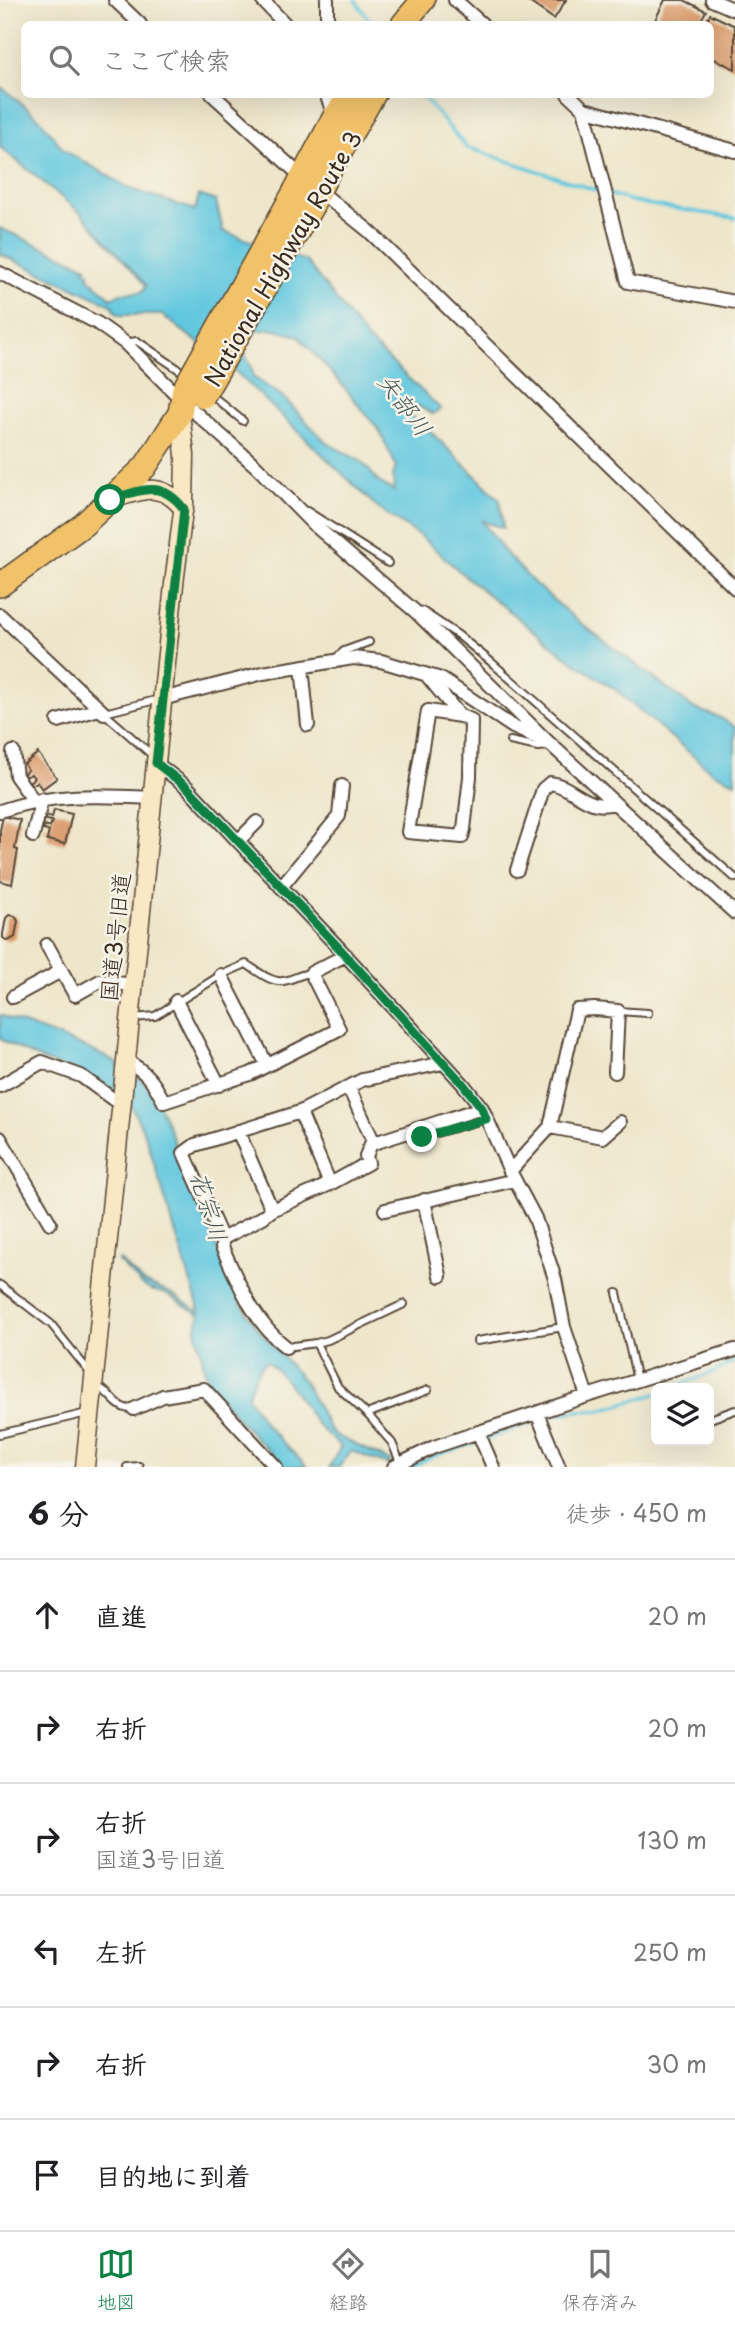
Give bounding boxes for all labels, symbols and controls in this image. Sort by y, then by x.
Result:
search box [21,21,714,98]
text: ここで検索 [101,40,231,79]
icon: search [45,41,83,79]
street label: National Highway Route 3 [194,124,370,392]
water label: 矢部川 [370,364,442,444]
route start [94,484,125,515]
street label: 国道3号旧道 [90,870,138,1004]
route end [406,1121,437,1152]
water label: 花宗川 [182,1166,238,1246]
map controls [651,1383,714,1446]
button: layers [651,1383,714,1446]
text: 6 分 [28,1490,89,1535]
text: 徒歩 · 450 m [566,1495,707,1530]
icon: ahead [28,1596,66,1634]
text: 直進 [95,1596,147,1635]
text: 20 m [648,1598,707,1633]
icon: right [28,1708,66,1746]
text: 右折 [95,1708,147,1747]
text: 20 m [648,1710,707,1745]
text: 右折 [95,1802,147,1841]
icon: right [28,1820,66,1858]
text: 130 m [637,1822,707,1857]
text: 国道3号旧道 [95,1841,225,1876]
icon: left [28,1932,66,1970]
text: 左折 [95,1932,147,1971]
text: 250 m [633,1934,707,1969]
icon: right [28,2044,66,2082]
text: 右折 [95,2044,147,2083]
text: 30 m [646,2046,707,2081]
icon: arrive [28,2156,66,2194]
text: 目的地に到着 [95,2156,251,2195]
tab: 地図 [97,2245,135,2315]
tab: 経路 [329,2245,368,2315]
tab: 保存済み [562,2245,638,2315]

